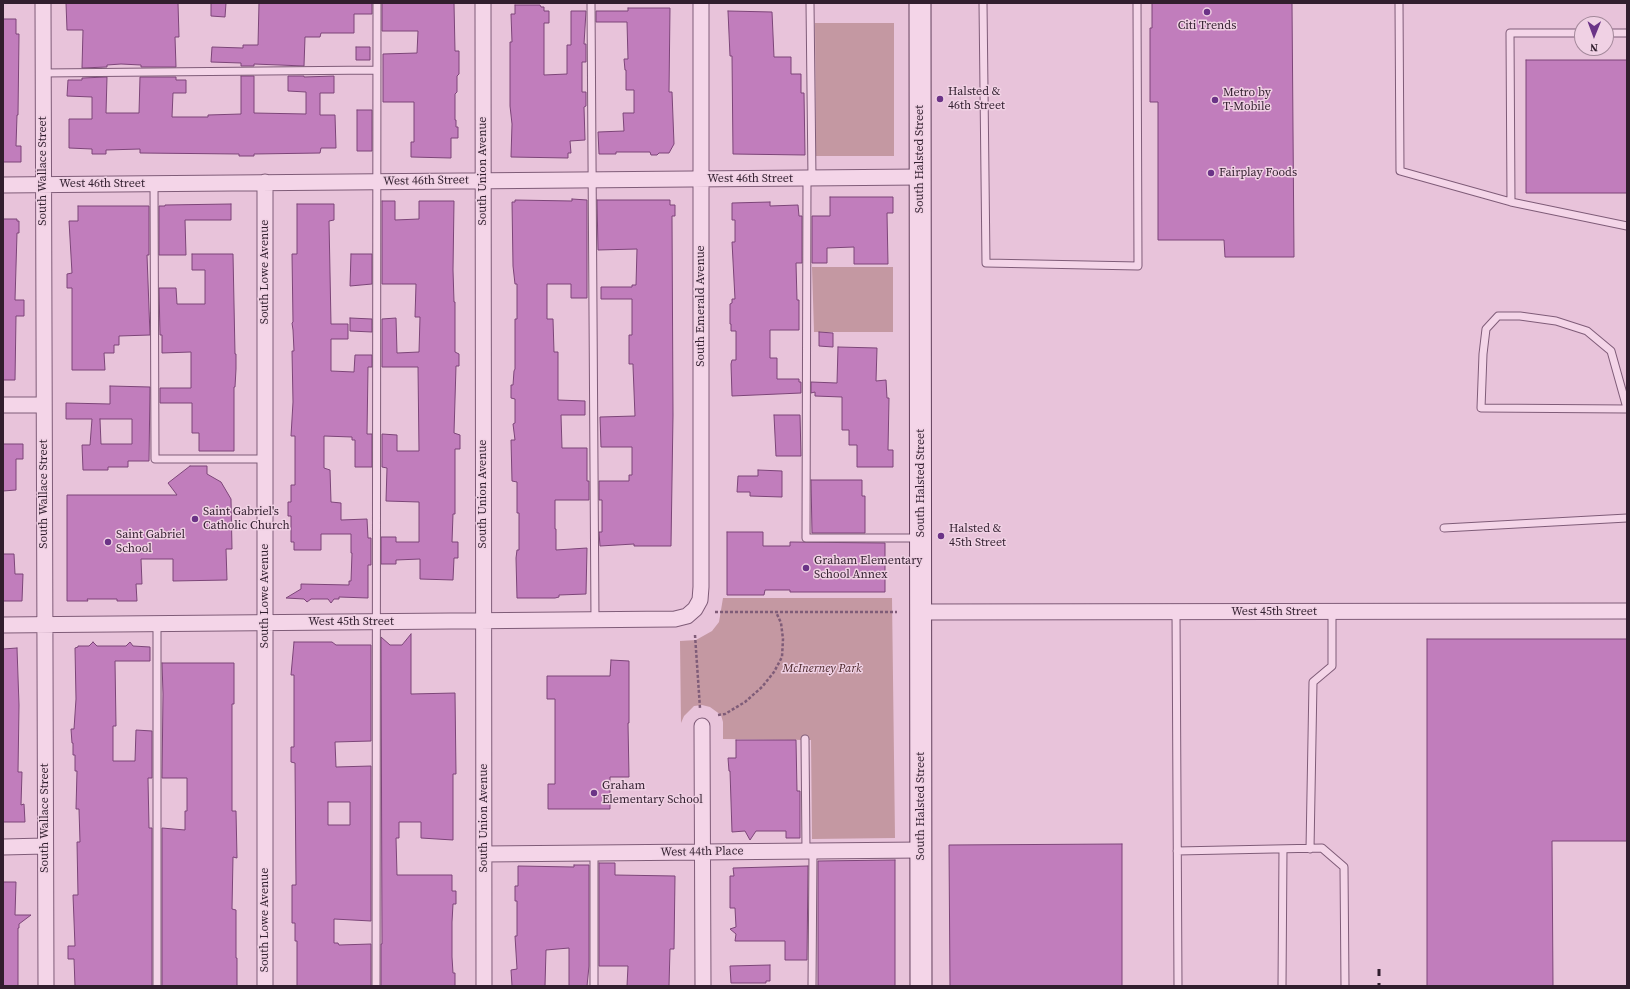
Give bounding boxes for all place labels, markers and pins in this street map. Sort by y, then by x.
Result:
marker: Citi Trends [1202,7,1212,17]
place label: Citi Trends [1178,19,1236,33]
place label: Halsted & 46th Street [948,85,1005,113]
place label: Metro by T-Mobile [1223,86,1271,114]
marker: Halsted & 46th Street [935,94,945,104]
marker: Metro by T-Mobile [1210,95,1220,105]
place label: Fairplay Foods [1219,166,1297,180]
marker: Fairplay Foods [1206,168,1216,178]
place label: Saint Gabriel's Catholic Church [203,505,290,533]
marker: Saint Gabriel's Catholic Church [190,514,200,524]
place label: Halsted & 45th Street [949,522,1006,550]
place label: Saint Gabriel School [116,528,185,556]
marker: Halsted & 45th Street [936,531,946,541]
marker: Saint Gabriel School [103,537,113,547]
place label: Graham Elementary School Annex [814,554,922,582]
marker: Graham Elementary School Annex [801,563,811,573]
place label: Graham Elementary School [602,779,703,807]
marker: Graham Elementary School [589,788,599,798]

